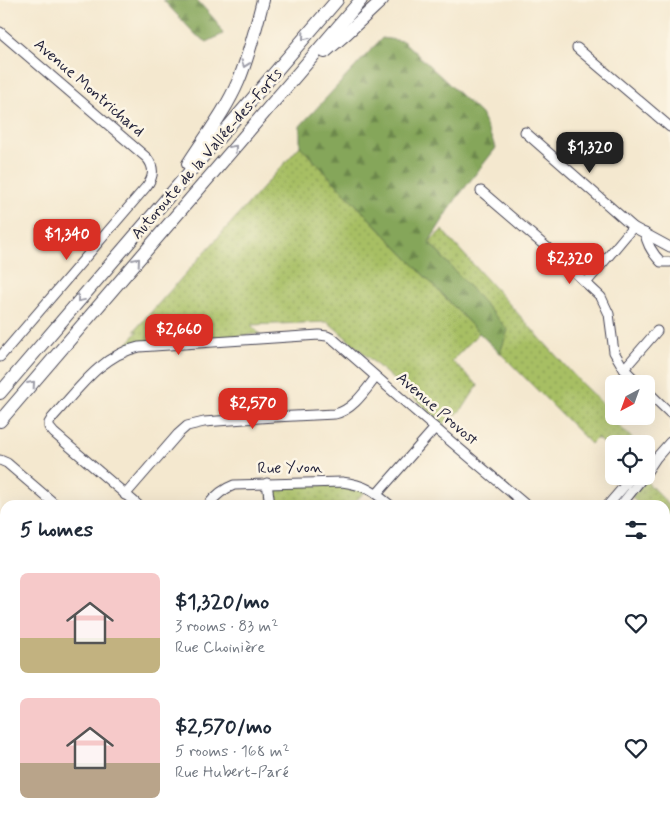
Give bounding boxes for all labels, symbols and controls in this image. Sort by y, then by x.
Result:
one-way arrow [303,31,311,40]
street label: Avenue Montrichard [29,34,149,142]
one-way arrow [240,59,250,67]
street label: Autoroute de la Vallée-des-Forts [127,64,287,244]
pin: $1,320 [549,132,631,174]
text: $1,320 [567,137,613,158]
one-way arrow [228,145,237,154]
pin: $1,340 [26,218,108,261]
text: $1,340 [44,224,90,245]
pin: $2,320 [529,242,611,285]
text: $2,320 [547,248,593,269]
one-way arrow [132,257,141,266]
one-way arrow [77,294,86,303]
pin: $2,660 [138,314,220,356]
text: $2,660 [156,319,202,340]
street label: Avenue Provost [392,368,482,450]
north arrow [605,375,655,425]
map controls [605,375,655,485]
one-way arrow [26,381,35,390]
pin: $2,570 [212,388,294,430]
text: $2,570 [229,393,277,414]
button: locate [605,435,655,485]
street label: Rue Yvon [257,457,323,479]
text: 5 homes [20,516,93,544]
icon: filters [622,516,650,544]
text: $1,320/mo [175,588,269,616]
icon: home [60,593,120,653]
icon: heart [622,609,650,637]
text: 3 rooms · 83 m² [175,616,278,637]
text: Rue Choinière [175,637,265,658]
text: $2,570/mo [175,713,272,741]
icon: home [60,718,120,778]
icon: heart [622,734,650,762]
text: 5 rooms · 168 m² [175,741,290,762]
text: Rue Hubert-Paré [175,762,289,783]

